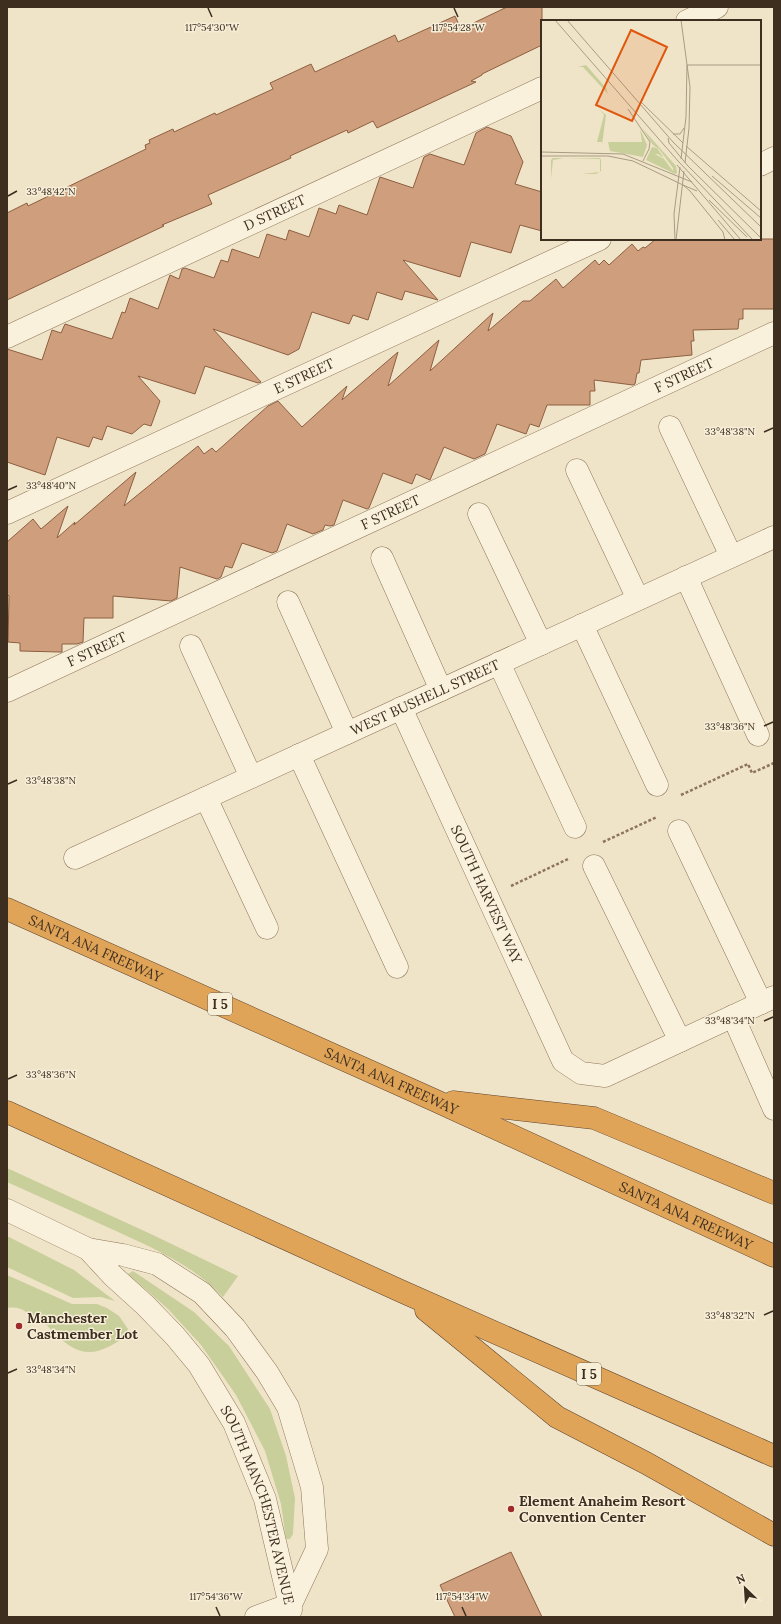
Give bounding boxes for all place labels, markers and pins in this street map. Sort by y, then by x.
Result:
place label: Manchester Castmember Lot [27,1309,138,1343]
marker: Manchester Castmember Lot [14,1321,24,1331]
place label: Element Anaheim Resort Convention Center [519,1492,686,1526]
marker: Element Anaheim Resort Convention Center [506,1504,516,1514]

